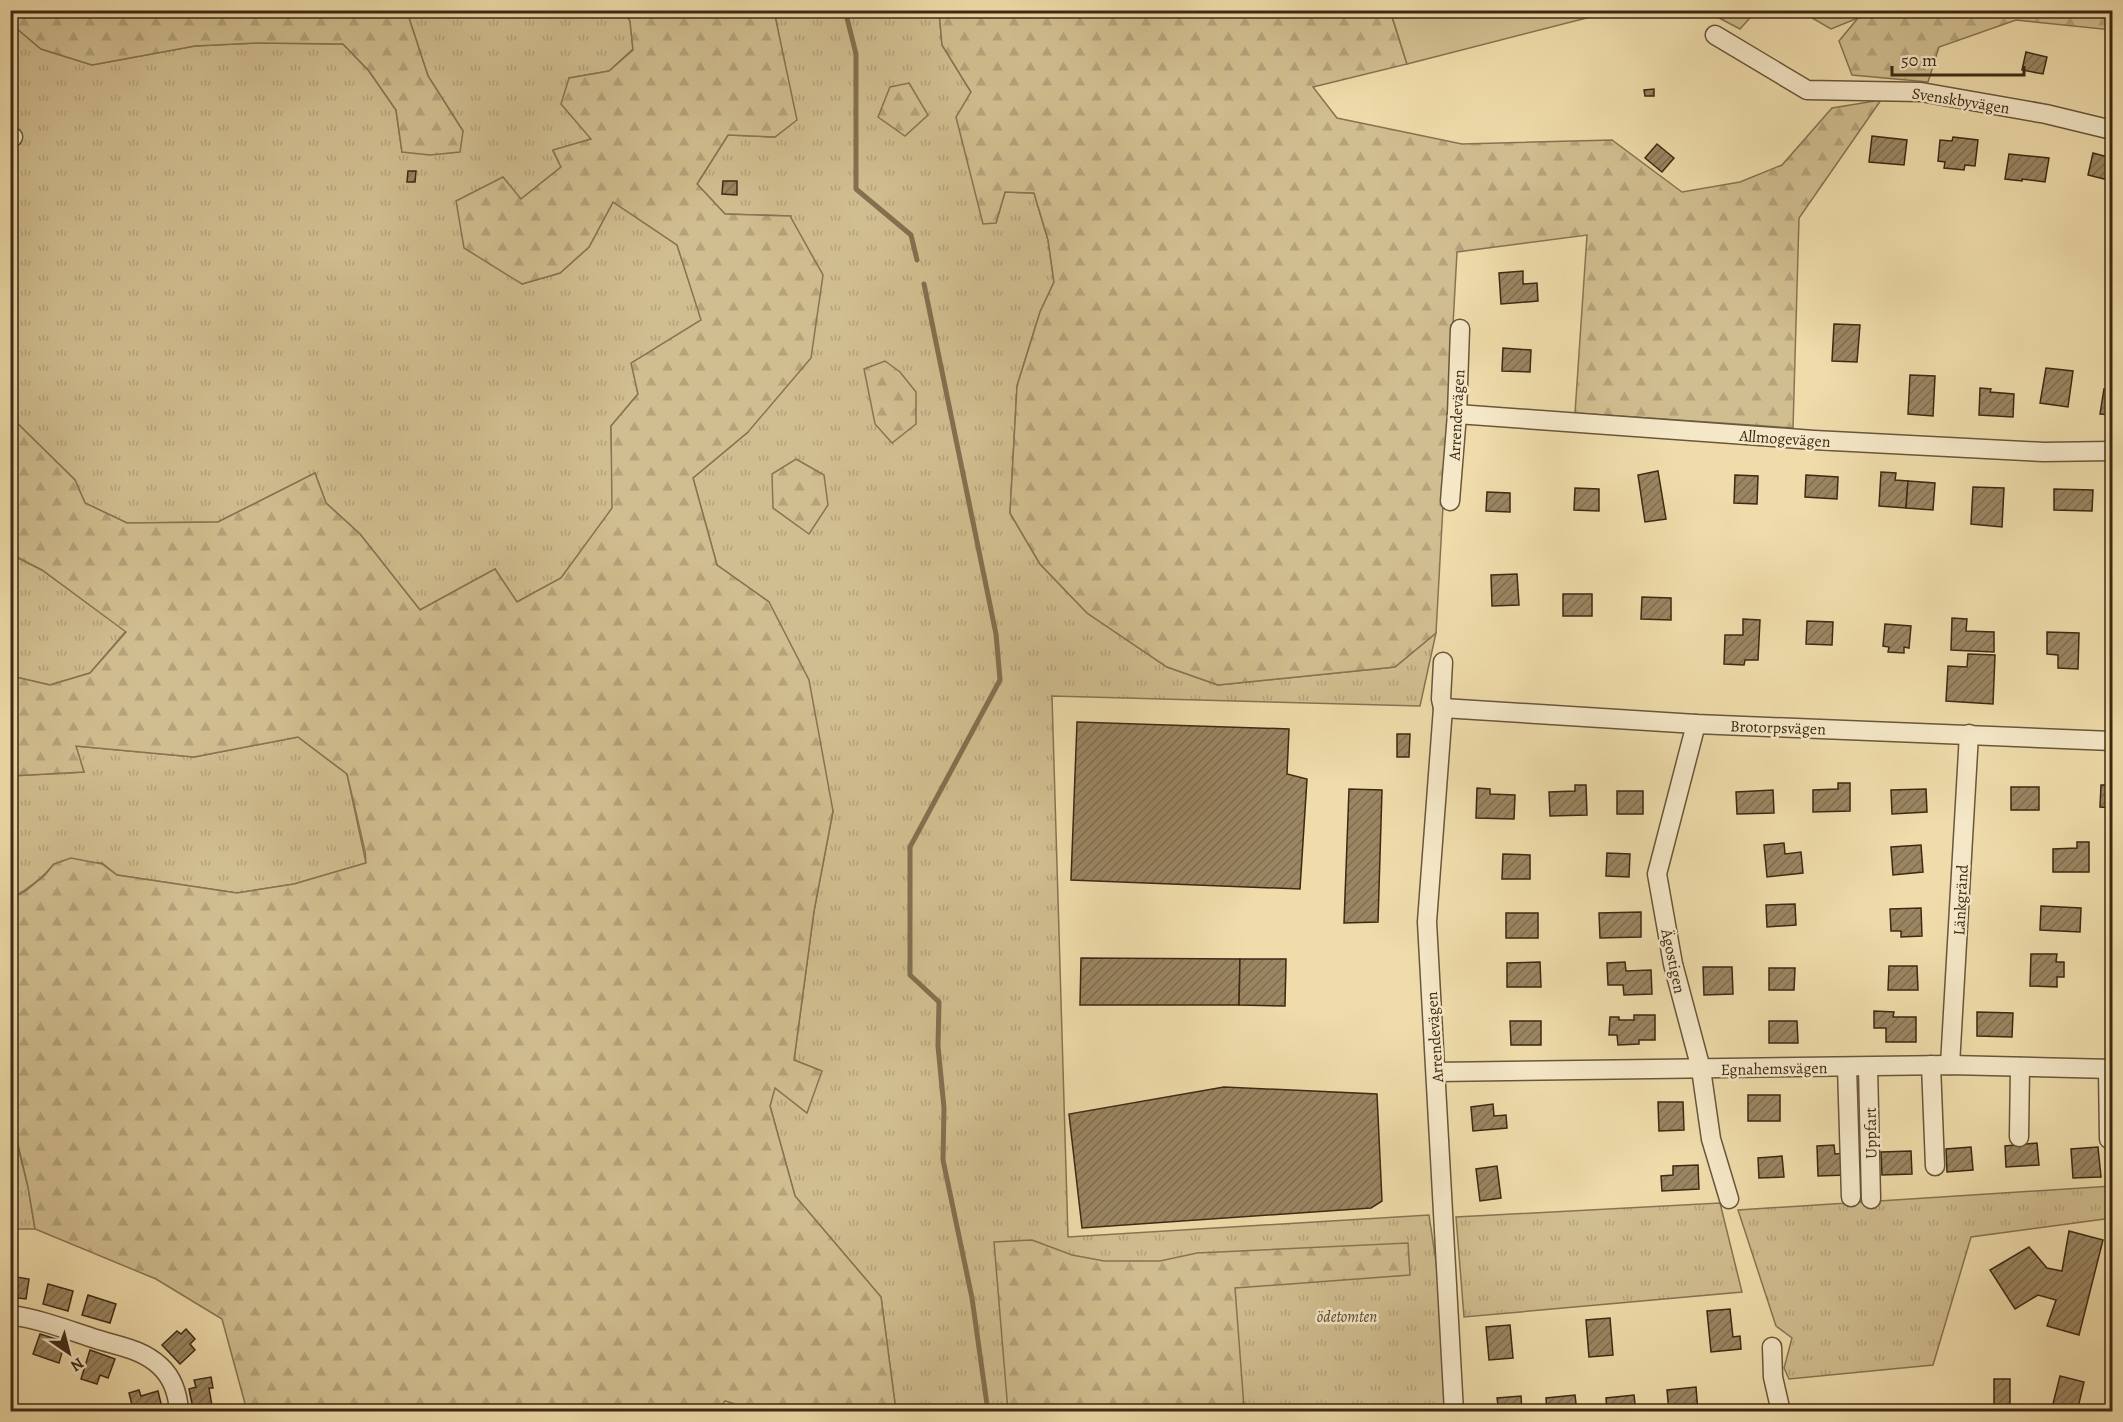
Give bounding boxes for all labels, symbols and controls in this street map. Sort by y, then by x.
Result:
scale bar [1892,39,2024,77]
text: 50 m [1901,48,1937,72]
street label: Svenskbyvägen [1910,82,2011,120]
street label: Arrendevägen [1444,369,1470,462]
street label: Allmogevägen [1737,425,1832,453]
street label: Brotorpsvägen [1730,715,1826,741]
street label: Länkgränd [1948,864,1974,936]
street label: Ägostigen [1655,926,1691,996]
street label: Arrendevägen [1421,991,1449,1084]
street label: Egnahemsvägen [1720,1057,1828,1081]
street label: Uppfart [1860,1107,1882,1159]
park label: ödetomten [1317,1306,1377,1328]
north arrow [39,1323,99,1383]
text: N [66,1352,88,1377]

